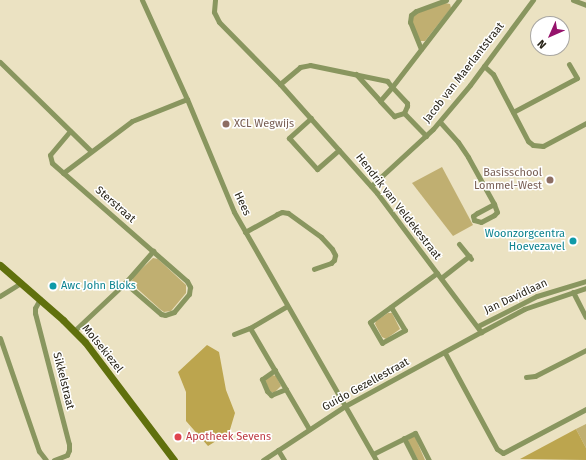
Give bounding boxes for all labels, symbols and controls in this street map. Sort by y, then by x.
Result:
north arrow [530,16,570,56]
street label: Jacob van Maerlantstraat [421,20,507,126]
text: N [535,37,549,51]
place label: XCL Wegwijs [234,117,294,131]
marker: XCL Wegwijs [221,119,231,129]
street label: Hendrik van Veldekestraat [352,151,444,263]
place label: Basisschool Lommel-West [474,167,542,193]
marker: Basisschool Lommel-West [545,175,555,185]
street label: Sterstraat [92,184,138,226]
street label: Hees [231,190,253,218]
place label: Woonzorgcentra Hoevezavel [485,228,565,254]
marker: Woonzorgcentra Hoevezavel [568,236,578,246]
street label: Jan Davidlaan [482,277,550,317]
place label: Awc John Bloks [61,279,136,293]
marker: Awc John Bloks [48,281,58,291]
street label: Molsekiezel [79,322,125,376]
street label: Sikkelstraat [50,351,76,411]
street label: Guido Gezellestraat [320,356,412,414]
place label: Apotheek Sevens [186,430,271,444]
marker: Apotheek Sevens [173,432,183,442]

